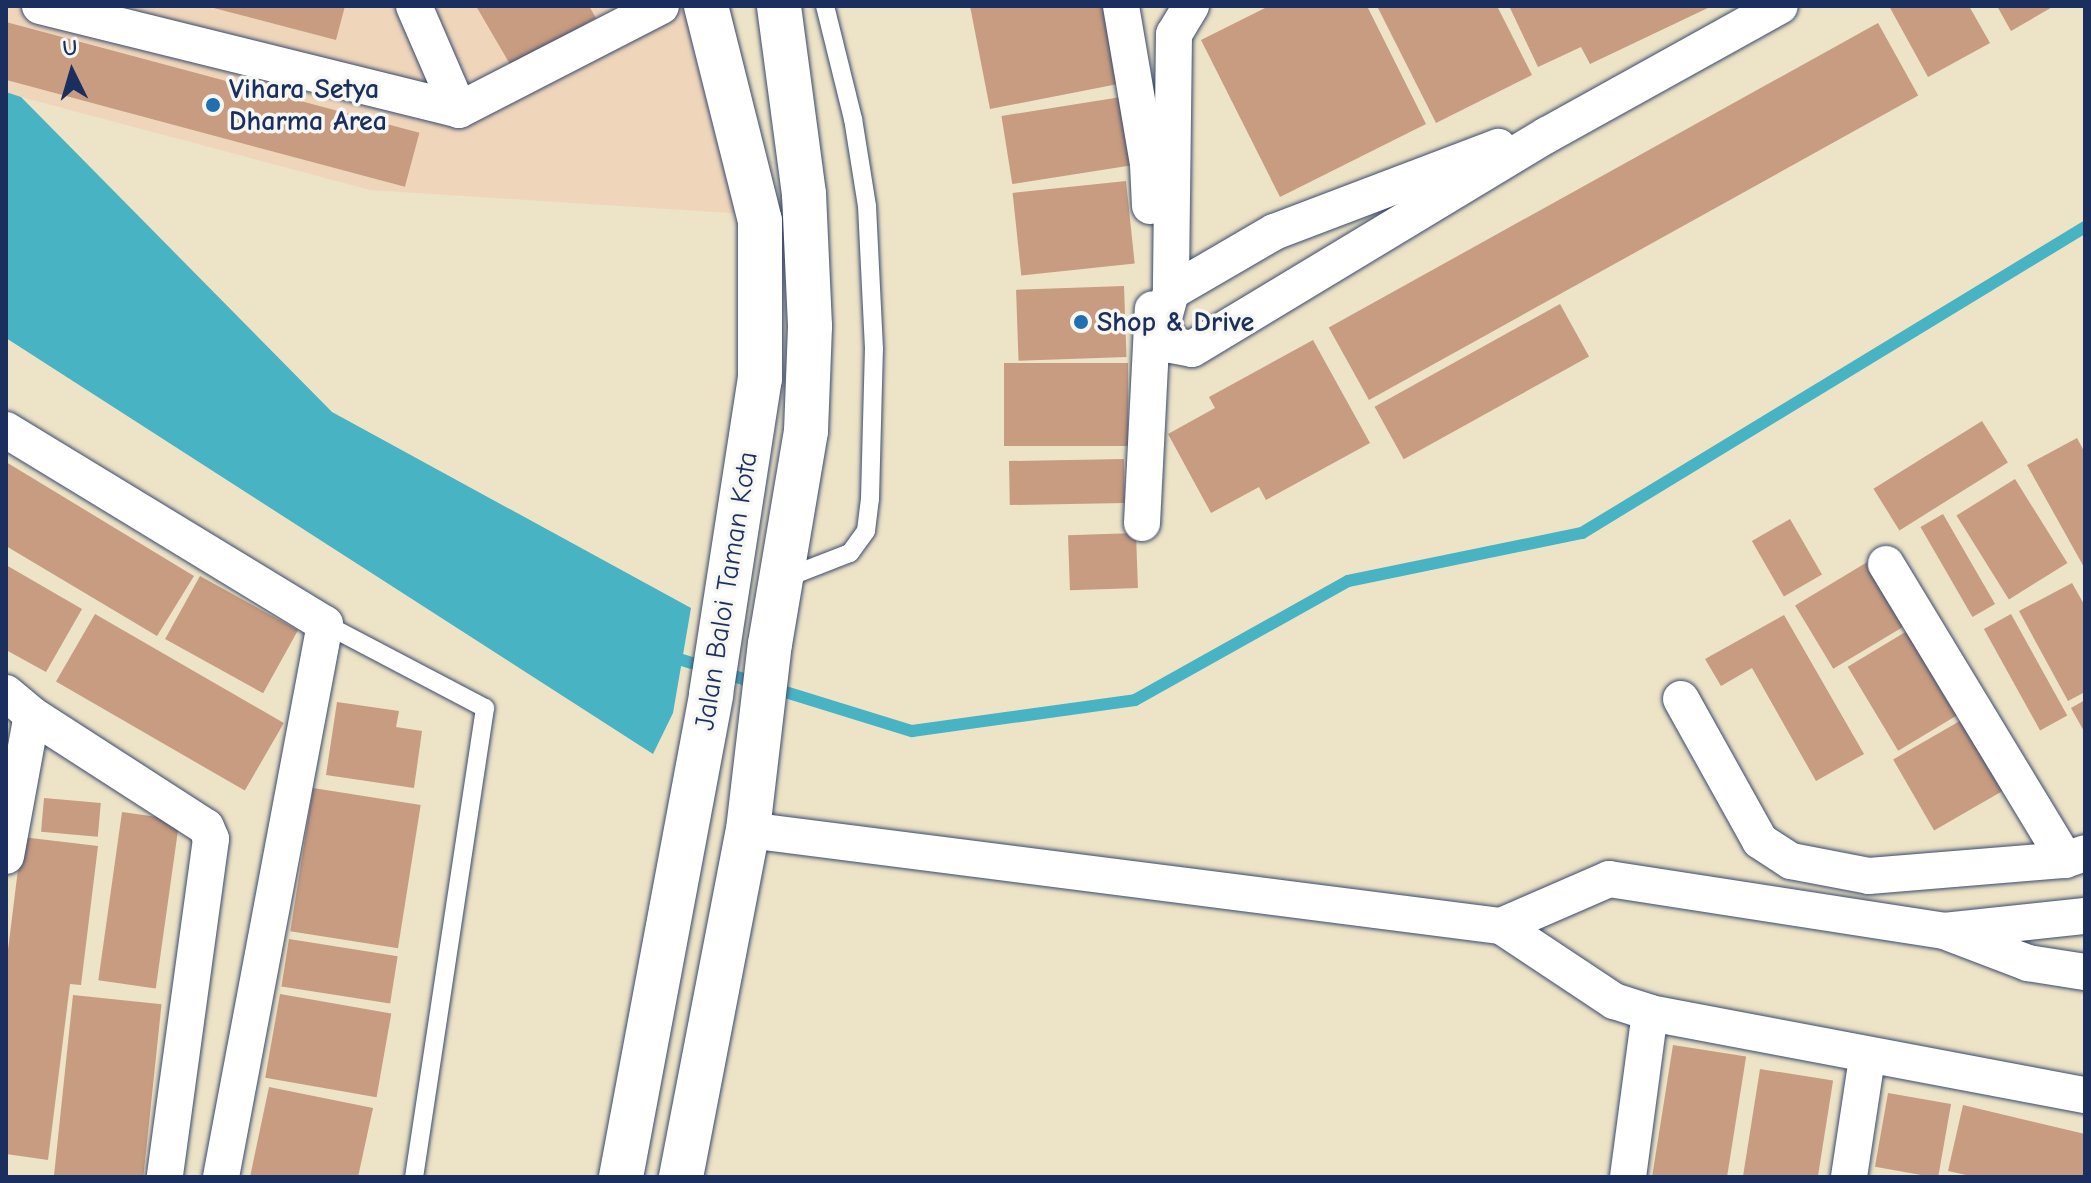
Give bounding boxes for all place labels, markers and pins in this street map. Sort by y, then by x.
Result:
place label: Vihara Setya Dharma Area [229,72,387,138]
marker: Vihara Setya Dharma Area [204,96,222,114]
place label: Shop & Drive [1097,305,1254,339]
marker: Shop & Drive [1072,313,1090,331]

